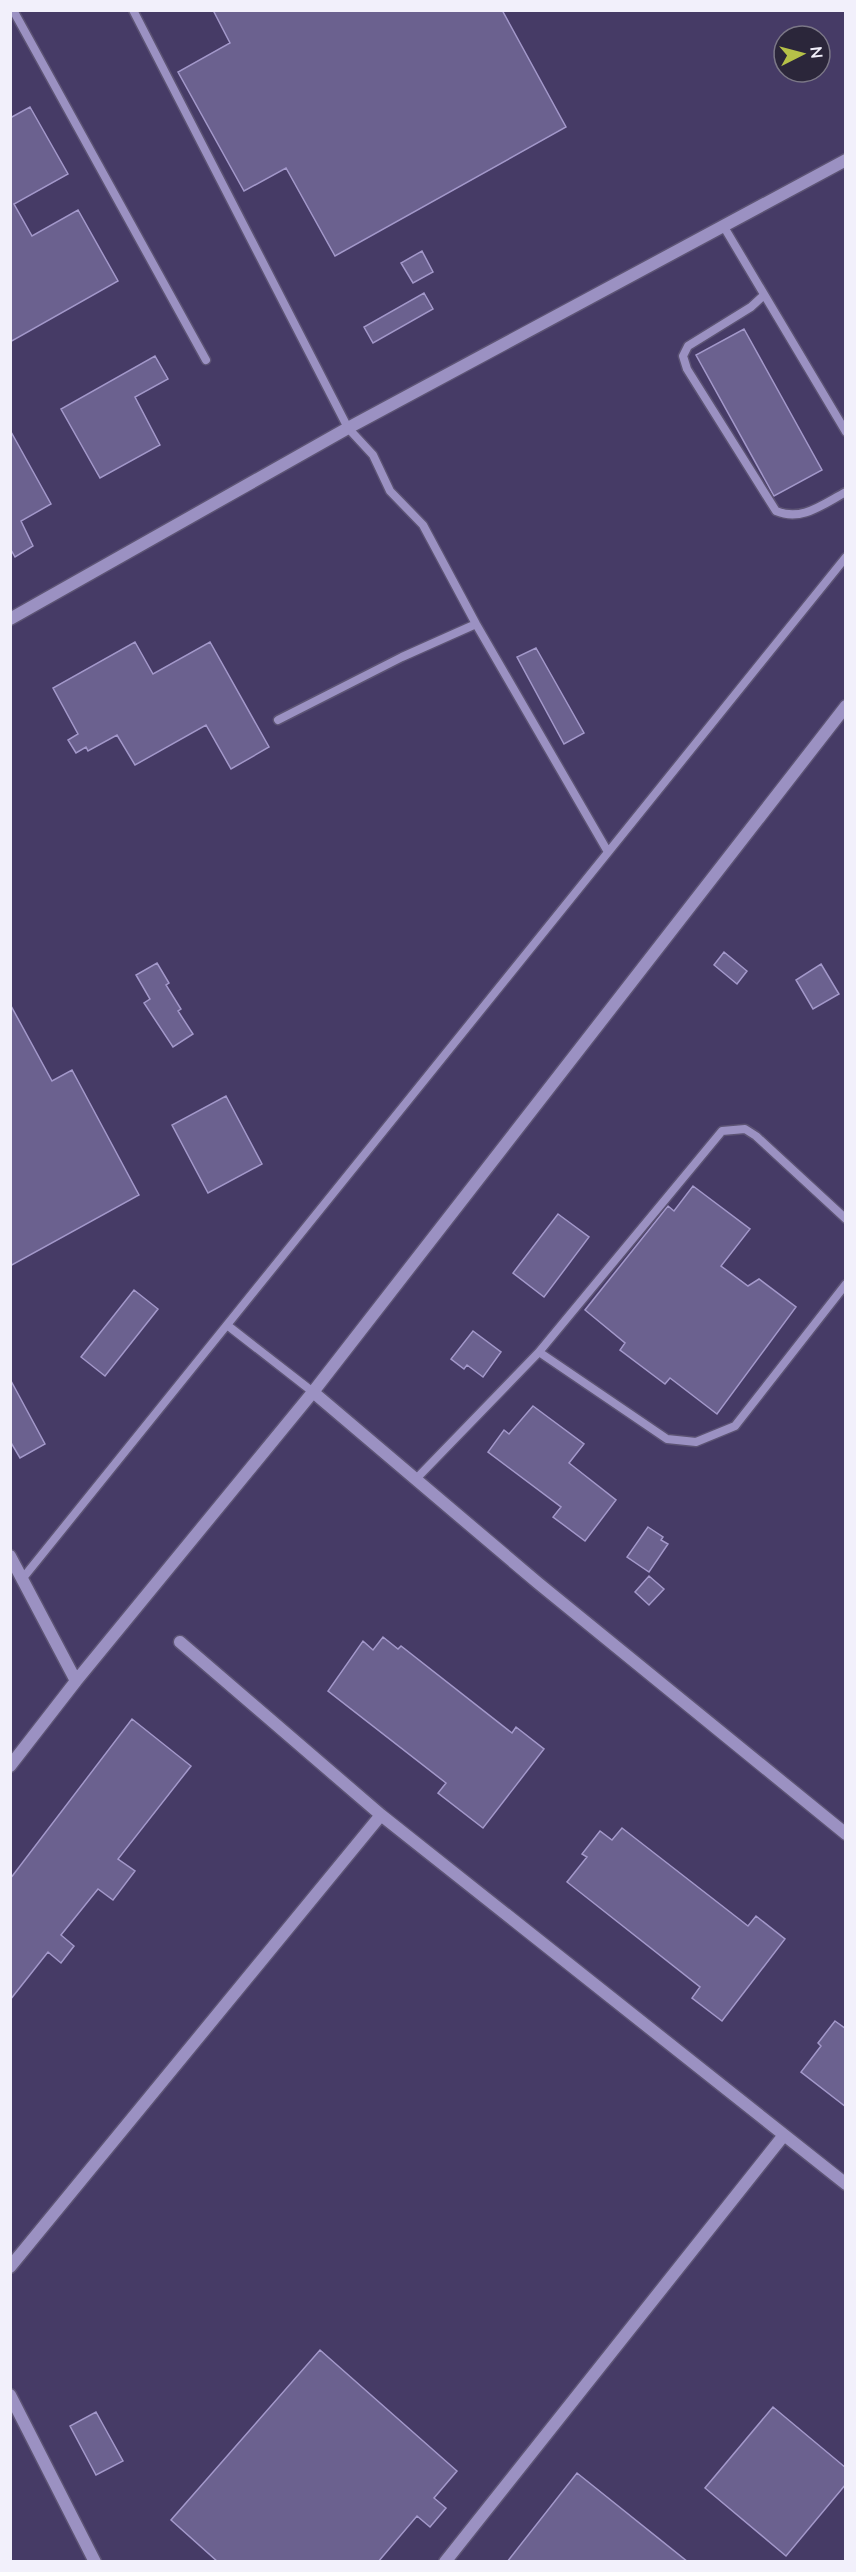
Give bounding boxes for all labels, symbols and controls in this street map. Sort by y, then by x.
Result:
north arrow [772,24,832,84]
text: N [806,45,827,59]

